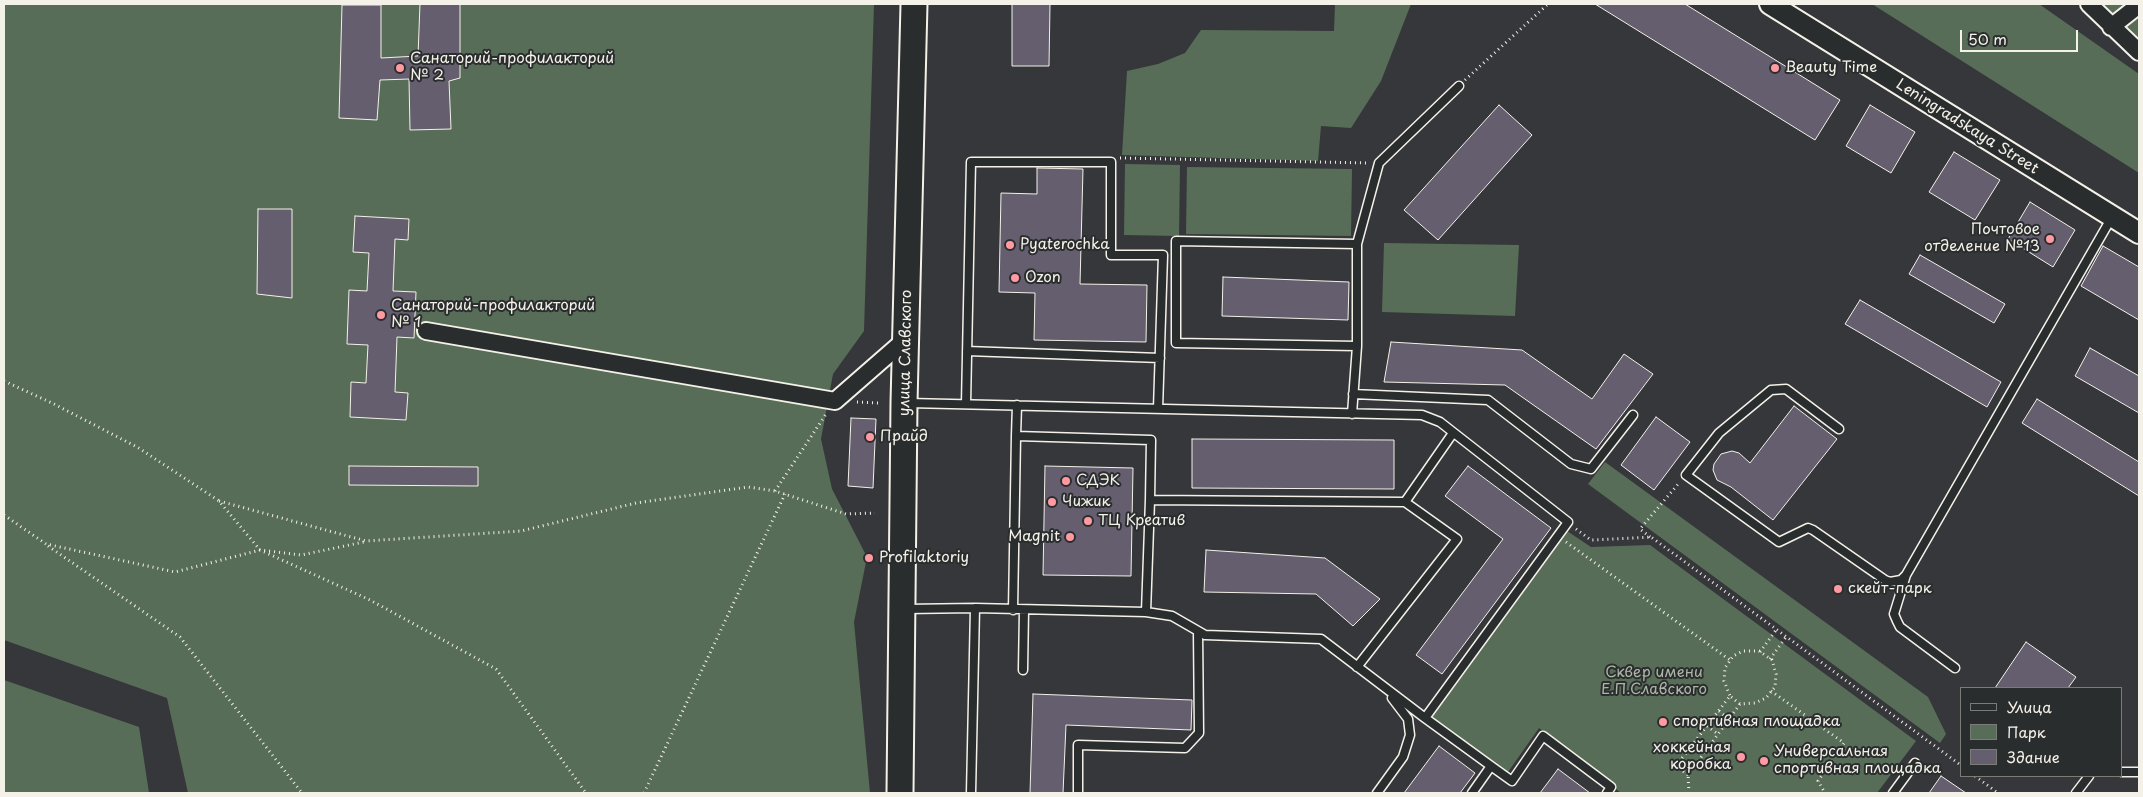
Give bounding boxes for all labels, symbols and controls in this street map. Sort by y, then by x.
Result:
scale bar [1963,20,2080,52]
text: 50 m [1968,27,2007,50]
place label: Санаторий-профилакторий № 2 [410,50,614,85]
place label: Beauty Time [1785,59,1877,77]
marker: Санаторий-профилакторий № 2 [394,62,406,74]
marker: Beauty Time [1769,62,1781,74]
street label: Leningradskaya Street [1892,76,2042,178]
place label: Почтовое отделение №13 [1924,221,2040,256]
marker: Почтовое отделение №13 [2044,233,2056,245]
place label: Pyaterochka [1020,236,1109,254]
marker: Pyaterochka [1004,239,1016,251]
place label: Ozon [1025,269,1061,287]
marker: Ozon [1009,272,1021,284]
street label: улица Славского [896,290,916,416]
place label: Санаторий-профилакторий № 1 [391,297,595,332]
marker: Санаторий-профилакторий № 1 [375,309,387,321]
place label: Прайд [880,428,928,446]
marker: Прайд [864,431,876,443]
place label: СДЭК [1076,472,1120,490]
marker: СДЭК [1060,475,1072,487]
place label: Чижик [1062,493,1110,511]
marker: Чижик [1046,496,1058,508]
place label: ТЦ Креатив [1098,512,1185,530]
marker: ТЦ Креатив [1082,515,1094,527]
place label: Magnit [1008,528,1060,546]
marker: Magnit [1064,531,1076,543]
place label: Profilaktoriy [879,549,969,567]
marker: Profilaktoriy [863,552,875,564]
place label: скейт-парк [1848,580,1932,598]
marker: скейт-парк [1832,583,1844,595]
park label: Сквер имени Е.П.Славского [1601,664,1707,699]
legend [1960,687,2123,777]
text: Улица [2007,695,2052,718]
place label: спортивная площадка [1673,713,1840,731]
marker: спортивная площадка [1657,716,1669,728]
text: Парк [2007,720,2046,743]
place label: хоккейная коробка [1653,739,1731,774]
place label: Универсальная спортивная площадка [1774,743,1941,778]
text: Здание [2007,745,2060,768]
marker: хоккейная коробка [1735,751,1747,763]
marker: Универсальная спортивная площадка [1758,755,1770,767]

